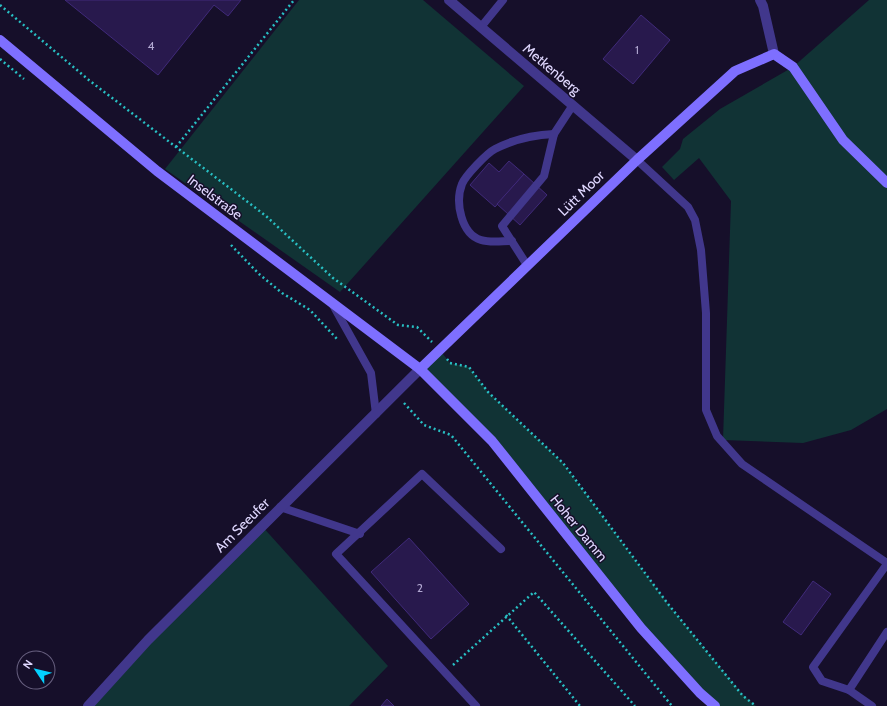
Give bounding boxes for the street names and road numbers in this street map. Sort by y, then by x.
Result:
street label: Metkenberg [519,40,585,99]
street label: Lütt Moor [554,166,608,220]
street label: Inselstraße [184,170,246,224]
street label: Hoher Damm [546,491,612,565]
street label: Am Seeufer [211,493,274,556]

